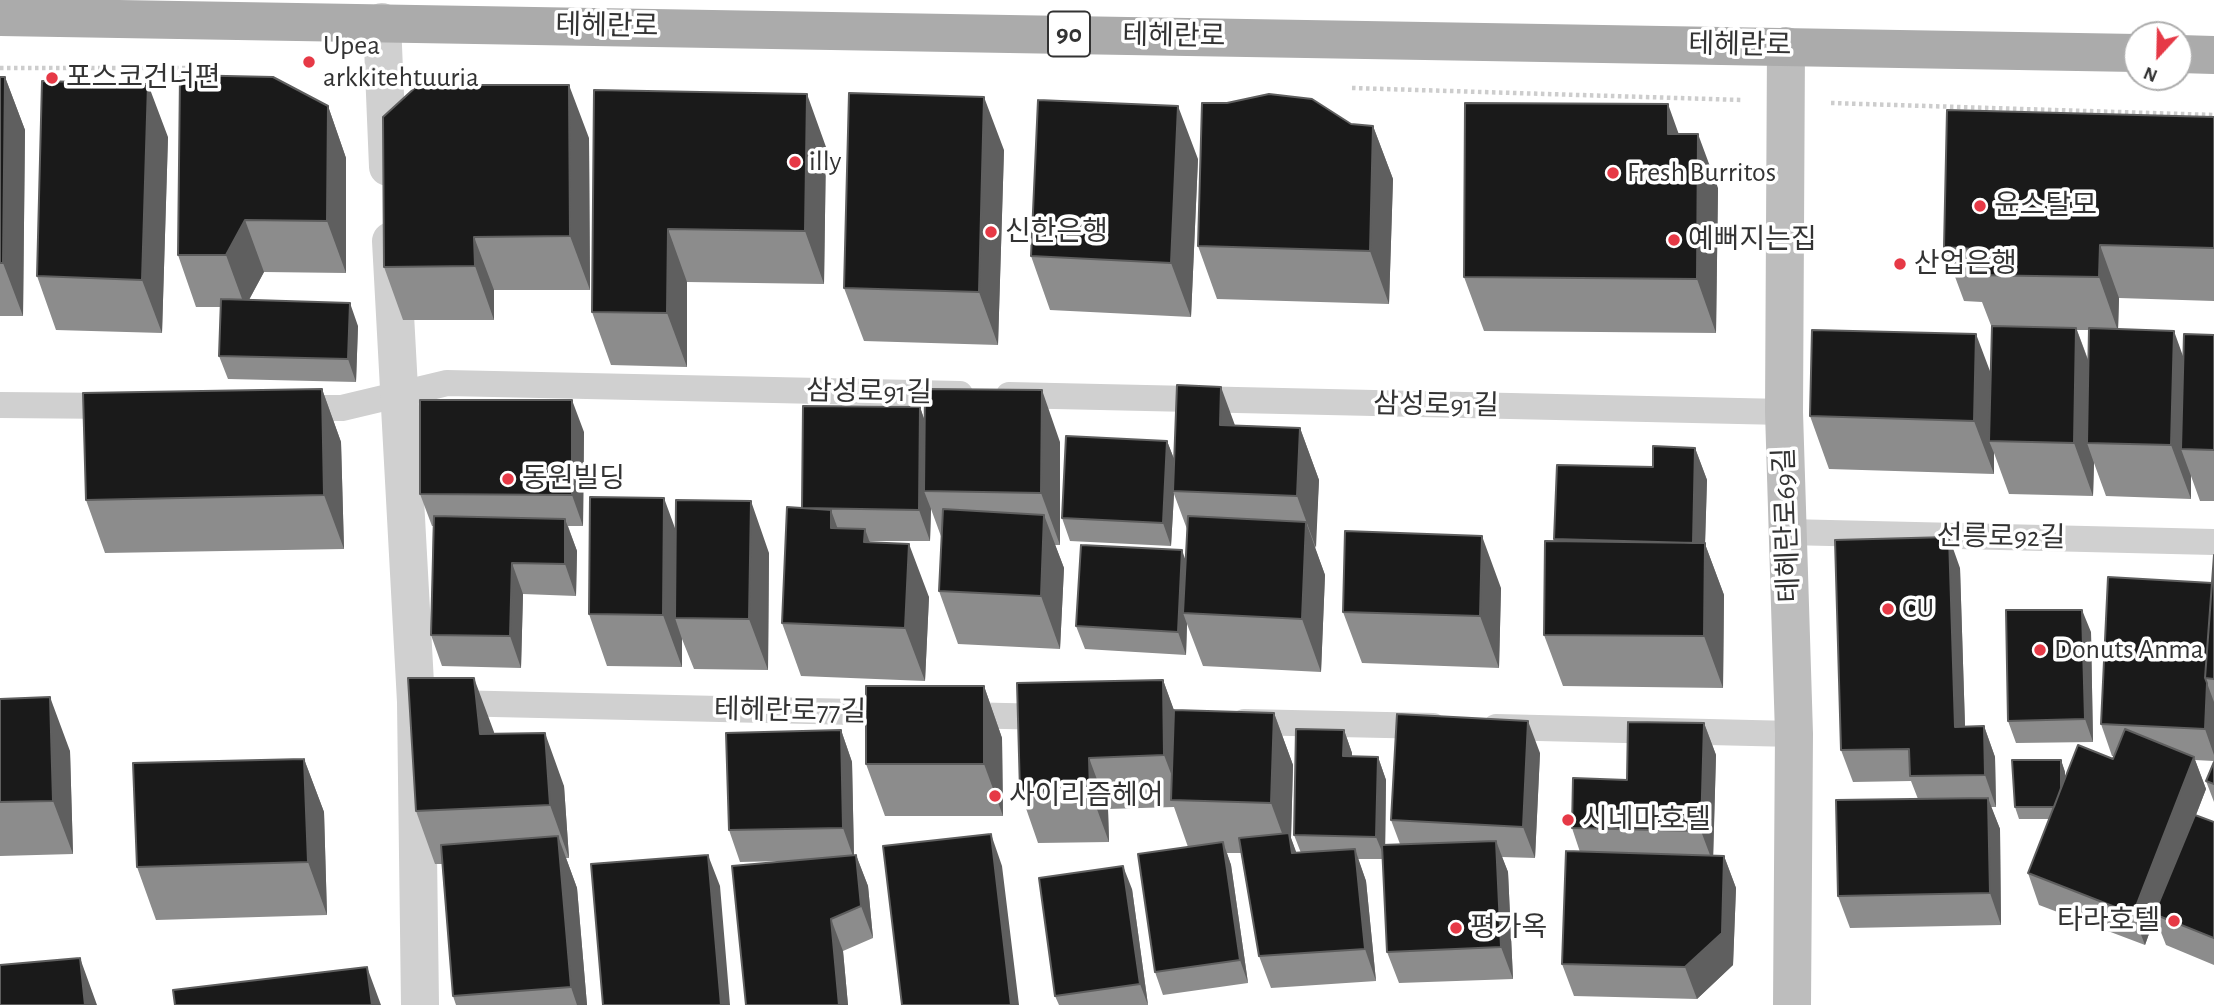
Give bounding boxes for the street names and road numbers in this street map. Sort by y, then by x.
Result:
street label: 테헤란로 [555,8,659,44]
road number: 90 [1048,11,1090,56]
street label: 테헤란로 [1122,18,1226,54]
street label: 테헤란로 [1688,27,1792,63]
street label: 삼성로91길 [806,374,932,410]
street label: 삼성로91길 [1373,387,1499,423]
street label: 테헤란로69길 [1768,447,1806,603]
street label: 선릉로92길 [1936,519,2066,555]
street label: 테헤란로77길 [714,693,866,729]

